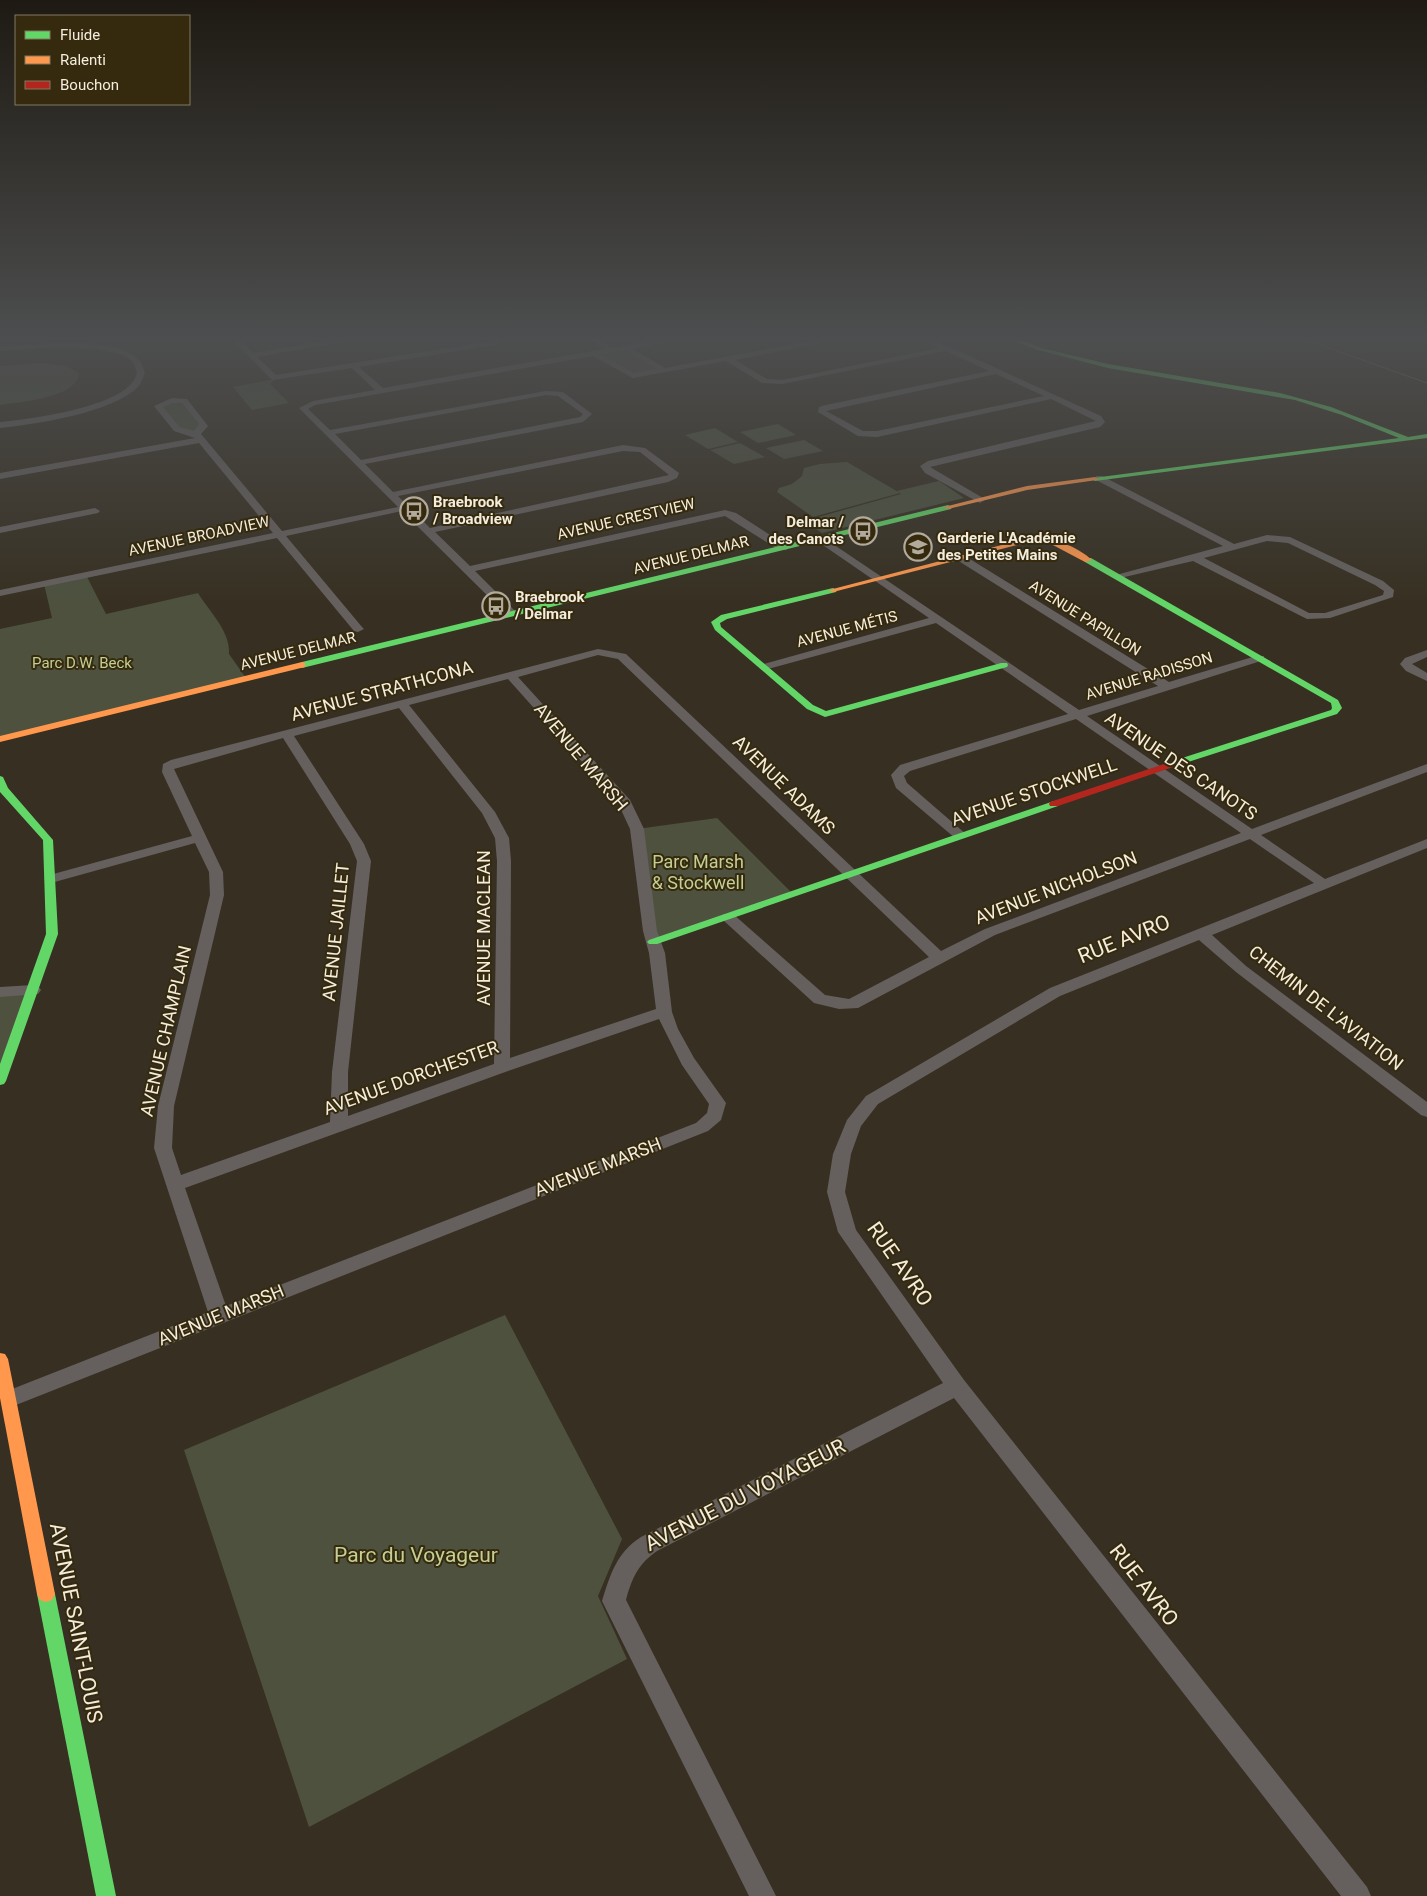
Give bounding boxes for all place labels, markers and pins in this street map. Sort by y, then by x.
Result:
place label: Braebrook / Broadview [432,493,513,528]
bus stop icon: Braebrook / Broadview [399,496,429,526]
place label: Delmar / des Canots [769,513,844,548]
bus stop icon: Delmar / des Canots [848,516,878,546]
place label: Garderie L'Académie des Petites Mains [937,529,1076,564]
school or university icon: Garderie L'Académie des Petites Mains [903,532,933,562]
place label: Braebrook / Delmar [514,588,586,623]
bus stop icon: Braebrook / Delmar [481,591,511,621]

